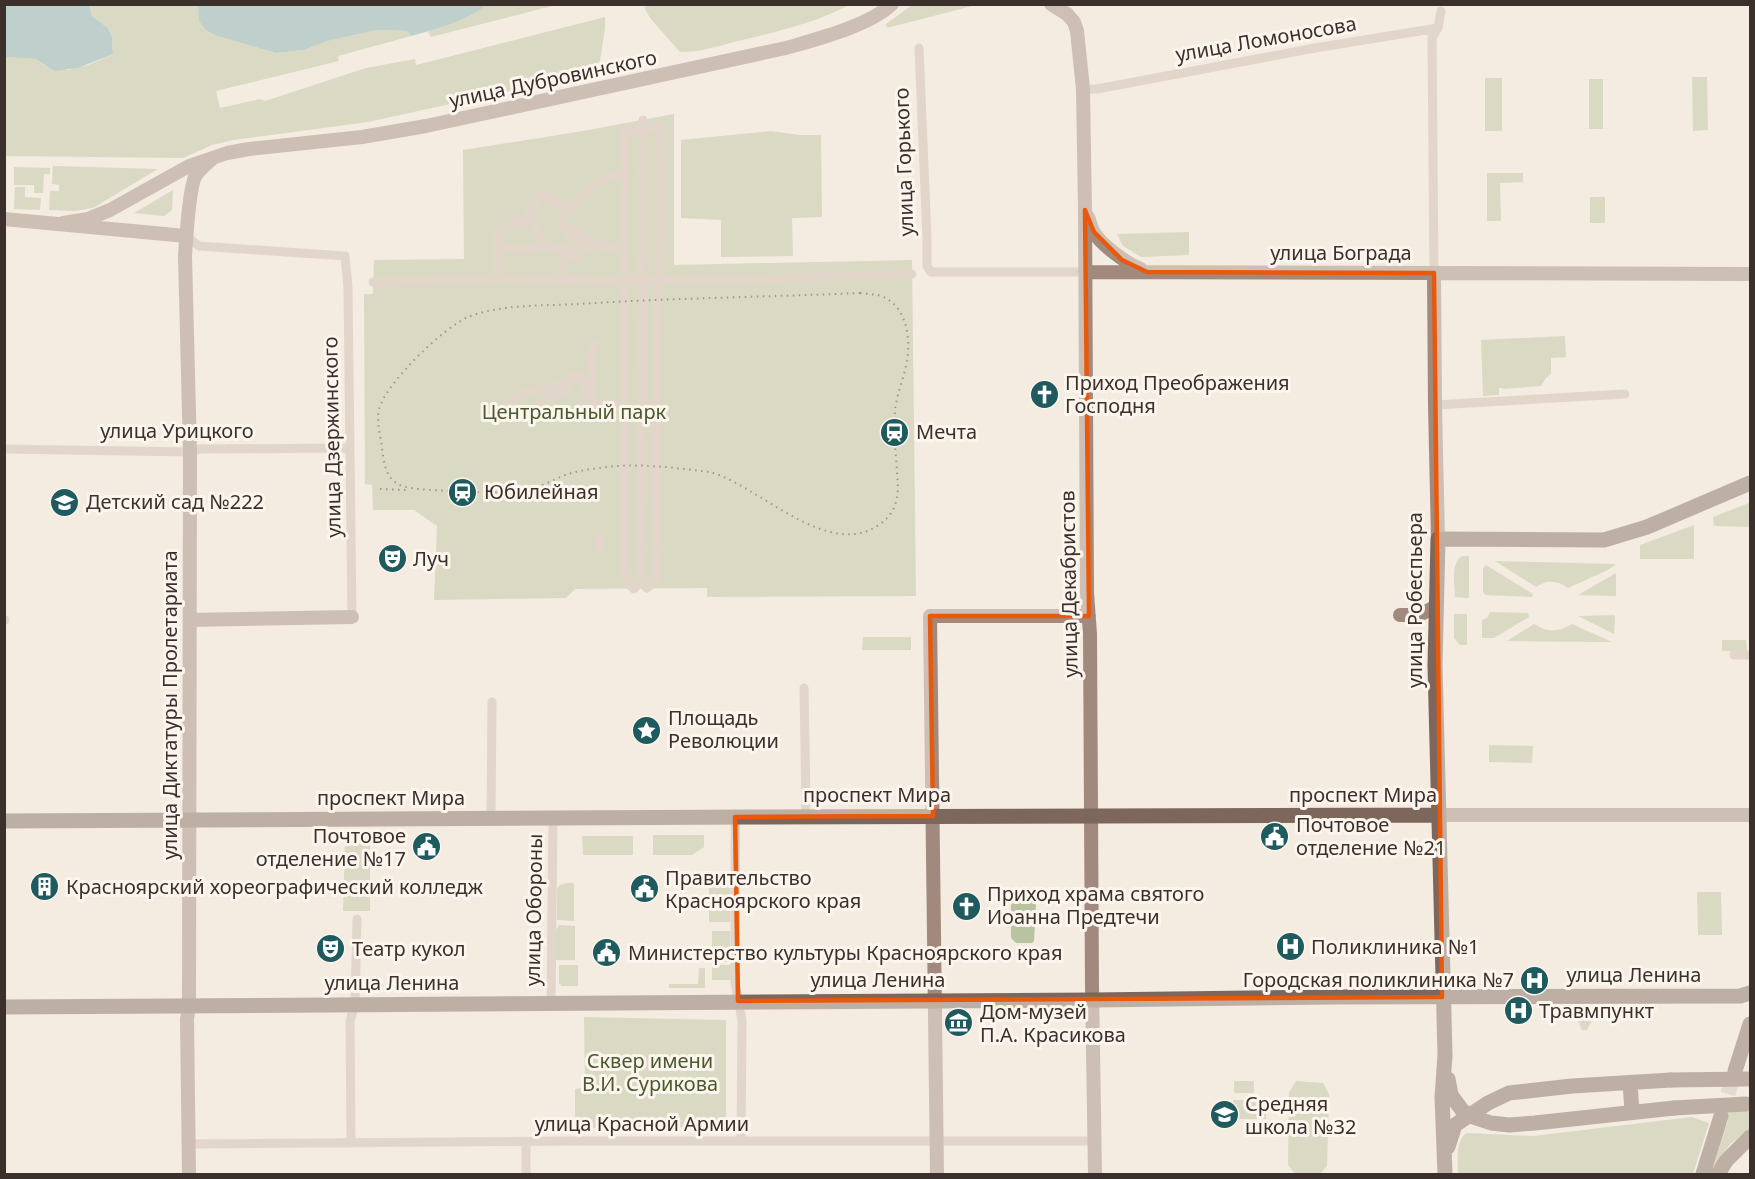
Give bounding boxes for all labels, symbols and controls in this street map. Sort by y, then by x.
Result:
street label: улица Ломоносова [1173,9,1358,68]
street label: улица Дубровинского [447,43,659,114]
street label: улица Горького [887,87,920,237]
street label: улица Бограда [1270,239,1412,266]
street label: улица Дзержинского [316,336,347,538]
place label: Приход Преображения Господня [1065,369,1290,419]
church icon: Приход Преображения Господня [1028,378,1060,410]
park label: Центральный парк [482,398,667,425]
station icon: Мечта [879,416,911,448]
street label: улица Урицкого [100,417,254,444]
place label: Мечта [916,418,977,445]
station icon: Юбилейная [447,476,479,508]
place label: Юбилейная [484,478,598,505]
school or university icon: Детский сад №222 [49,486,81,518]
place label: Детский сад №222 [86,488,264,515]
street label: улица Декабристов [1053,490,1084,678]
street label: улица Робеспьера [1401,512,1428,688]
theatre icon: Луч [376,543,408,575]
place label: Луч [413,545,449,572]
street label: улица Диктатуры Пролетариата [156,550,183,860]
place label: Площадь Революции [668,704,779,754]
place icon: Площадь Революции [631,714,663,746]
street label: проспект Мира [803,781,951,808]
street label: проспект Мира [1289,781,1437,808]
street label: проспект Мира [317,784,465,811]
place label: Почтовое отделение №21 [1296,811,1446,861]
public building icon: Почтовое отделение №21 [1259,820,1291,852]
place label: Почтовое отделение №17 [256,822,406,872]
public building icon: Почтовое отделение №17 [411,831,443,863]
street label: улица Обороны [519,834,548,986]
place label: Правительство Красноярского края [665,864,861,914]
building icon: Красноярский хореографический колледж [29,871,61,903]
place label: Красноярский хореографический колледж [66,873,484,900]
public building icon: Правительство Красноярского края [628,873,660,905]
place label: Приход храма святого Иоанна Предтечи [987,880,1204,930]
church icon: Приход храма святого Иоанна Предтечи [950,890,982,922]
hospital icon: Поликлиника №1 [1274,931,1306,963]
theatre icon: Театр кукол [315,933,347,965]
place label: Поликлиника №1 [1311,933,1480,960]
place label: Театр кукол [352,935,466,962]
public building icon: Министерство культуры Красноярского края [591,937,623,969]
place label: Министерство культуры Красноярского края [628,939,1063,966]
street label: улица Ленина [1567,961,1701,988]
hospital icon: Городская поликлиника №7 [1519,964,1551,996]
street label: улица Ленина [811,966,945,993]
place label: Городская поликлиника №7 [1243,966,1514,993]
street label: улица Ленина [325,969,459,996]
hospital icon: Травмпункт [1502,995,1534,1027]
place label: Травмпункт [1539,997,1654,1024]
place label: Дом-музей П.А. Красикова [980,998,1126,1048]
museum icon: Дом-музей П.А. Красикова [943,1007,975,1039]
park label: Сквер имени В.И. Сурикова [582,1047,718,1097]
place label: Средняя школа №32 [1245,1090,1356,1140]
school or university icon: Средняя школа №32 [1208,1099,1240,1131]
street label: улица Красной Армии [535,1110,749,1137]

